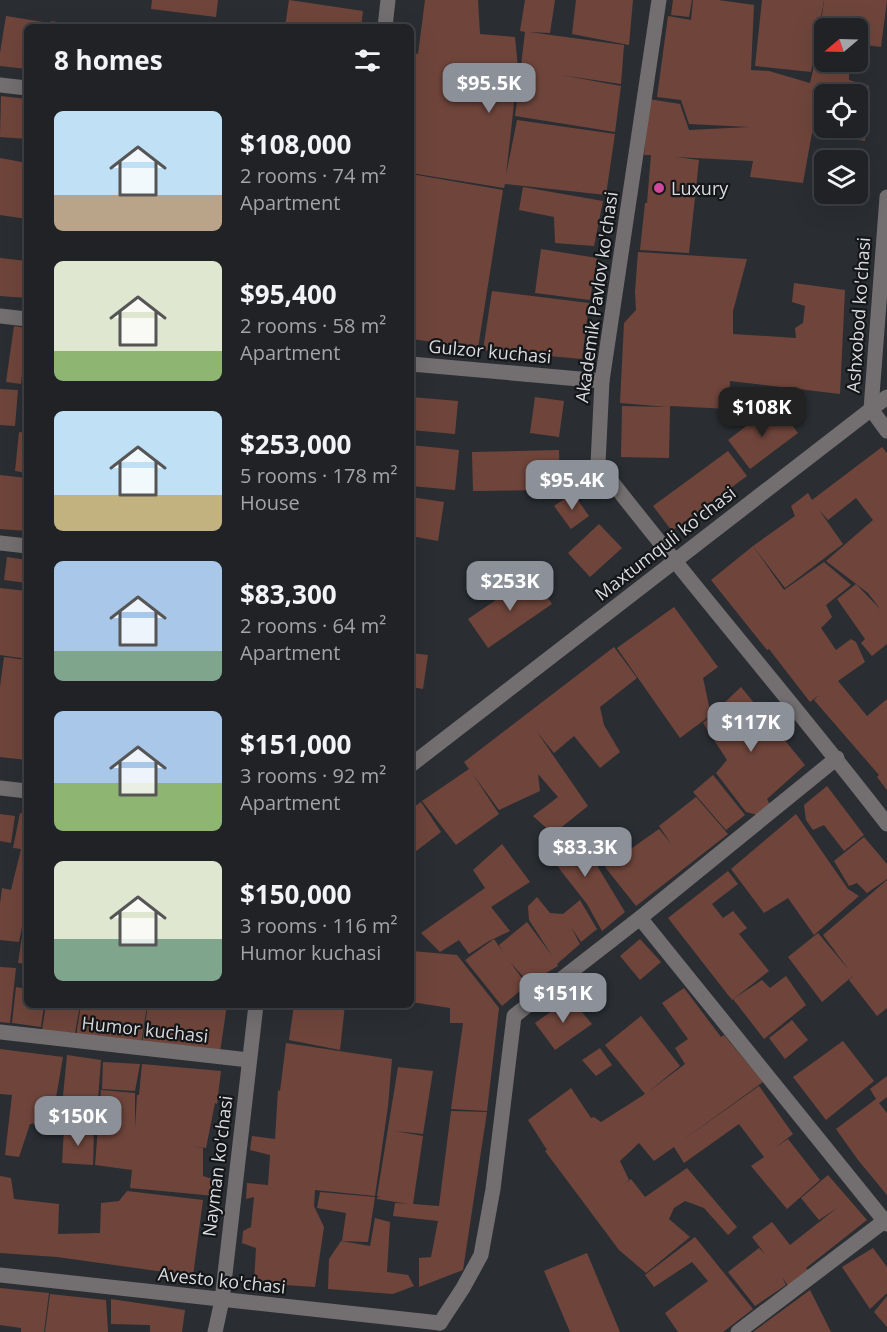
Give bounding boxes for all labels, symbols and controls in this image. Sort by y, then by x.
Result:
north arrow [814,18,868,72]
map controls [814,18,868,204]
text: 8 homes [54,42,163,78]
icon: filters [351,44,384,77]
pin: $95.5K [440,63,538,114]
text: $95.5K [457,69,521,96]
button: locate [814,84,868,138]
text: $108,000 [240,126,351,162]
icon: home [102,135,174,207]
button: layers [814,150,868,204]
text: 2 rooms · 74 m² [240,162,386,189]
place label: Luxury [671,176,729,200]
marker: Luxury [652,181,666,195]
text: Apartment [240,189,340,216]
street label: Akademik Pavlov ko'chasi [569,190,623,404]
street label: Ashxobod ko'chasi [841,236,875,394]
text: $95,400 [240,276,337,312]
icon: home [102,285,174,357]
text: 2 rooms · 58 m² [240,312,386,339]
street label: Gulzor kuchasi [428,334,552,368]
text: Apartment [240,339,340,366]
pin: $108K [720,387,804,438]
text: $108K [732,393,792,420]
text: $253,000 [240,426,351,462]
icon: home [102,435,174,507]
pin: $95.4K [523,460,621,511]
text: 5 rooms · 178 m² [240,462,398,489]
text: $95.4K [540,466,604,493]
street label: Maxtumquli ko'chasi [590,480,740,606]
text: House [240,489,300,516]
pin: $253K [468,561,552,612]
text: $253K [480,567,540,594]
text: $83,300 [240,576,337,612]
icon: home [102,585,174,657]
text: 2 rooms · 64 m² [240,612,386,639]
text: Apartment [240,639,340,666]
pin: $117K [709,702,793,753]
text: $117K [721,708,781,735]
text: $151,000 [240,726,351,762]
icon: home [102,735,174,807]
text: 3 rooms · 92 m² [240,762,386,789]
text: Apartment [240,789,340,816]
pin: $83.3K [536,827,634,878]
text: $83.3K [553,833,617,860]
text: $150,000 [240,876,351,912]
icon: home [102,885,174,957]
text: 3 rooms · 116 m² [240,912,398,939]
text: Humor kuchasi [240,939,381,966]
pin: $151K [521,973,605,1024]
text: $151K [533,979,593,1006]
street label: Humor kuchasi [81,1010,209,1048]
street label: Nayman ko'chasi [196,1094,238,1238]
pin: $150K [36,1096,120,1147]
text: $150K [48,1102,108,1129]
street label: Avesto ko'chasi [157,1261,287,1299]

